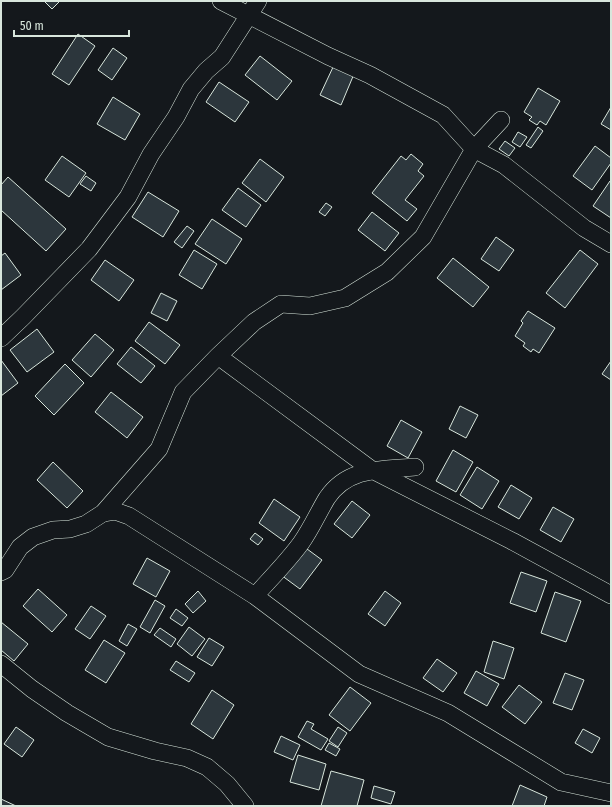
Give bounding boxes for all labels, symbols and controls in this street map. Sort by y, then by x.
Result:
scale bar [14,12,129,38]
text: 50 m [20,19,44,33]

